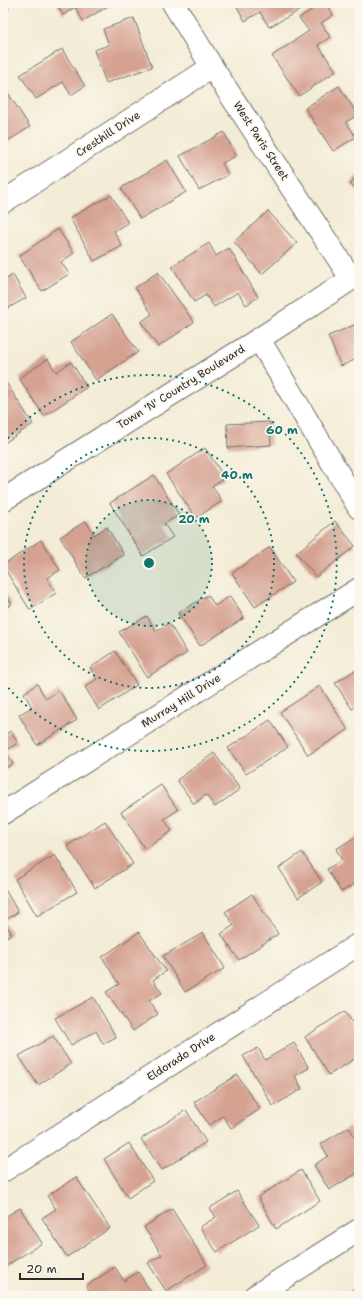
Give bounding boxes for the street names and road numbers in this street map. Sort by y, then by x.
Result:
street label: West Paris Street [230,98,292,184]
street label: Cresthill Drive [73,108,143,160]
street label: Town 'N' Country Boulevard [114,341,248,433]
street label: Murray Hill Drive [138,670,224,732]
street label: Eldorado Drive [144,1029,218,1085]

